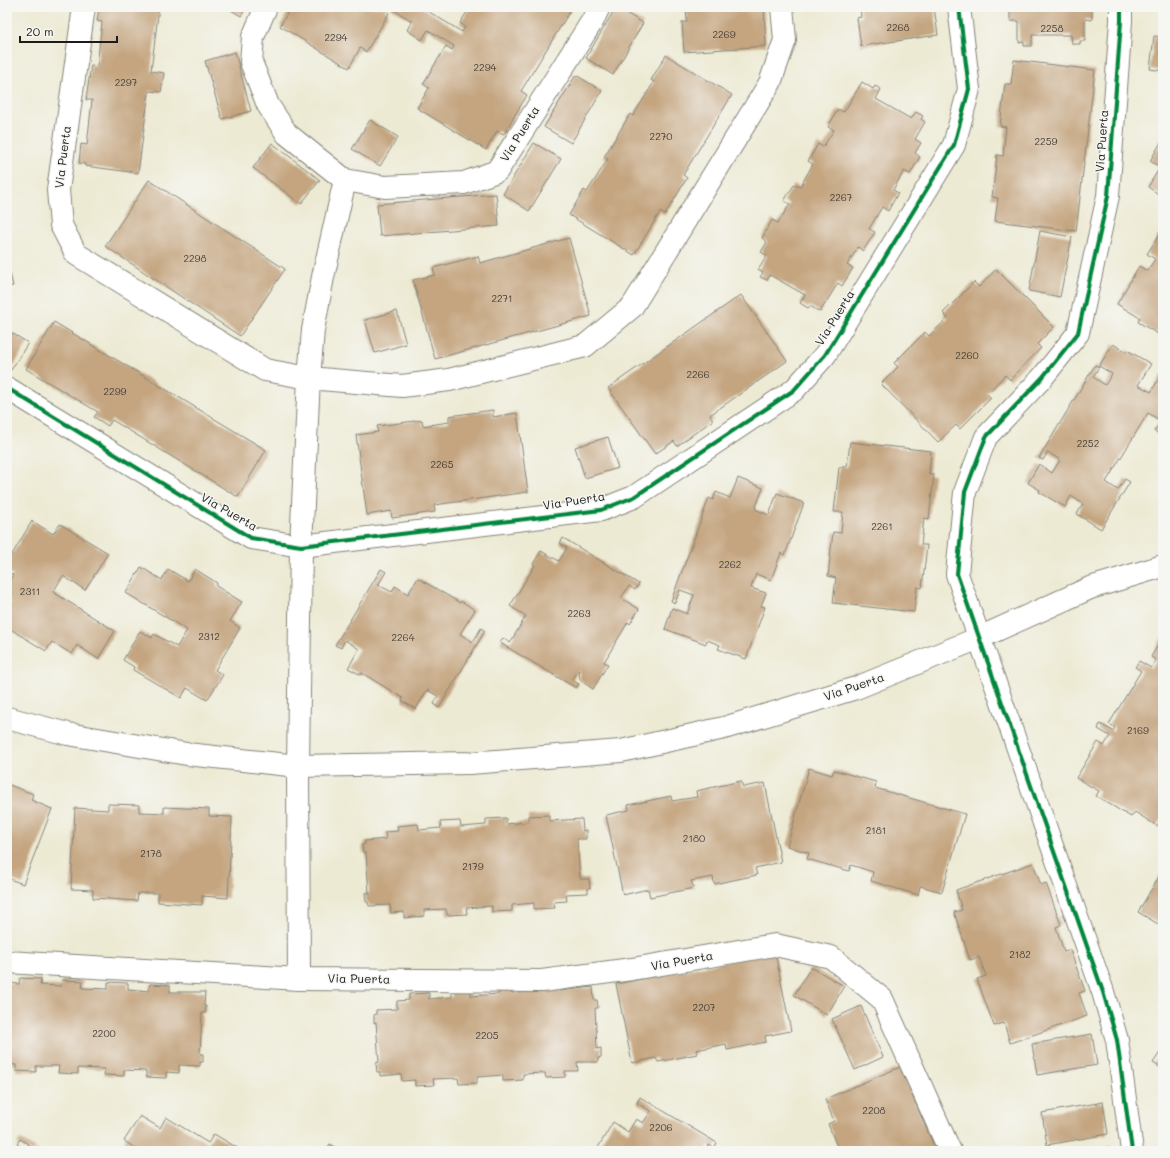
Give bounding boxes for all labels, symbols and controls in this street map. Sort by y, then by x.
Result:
scale bar [20,18,117,44]
house number: 2268 [886,20,910,34]
house number: 2258 [1040,21,1064,35]
text: 20 m [26,23,54,39]
house number: 2269 [712,27,736,41]
house number: 2294 [325,30,348,44]
house number: 2294 [474,60,497,74]
house number: 2297 [115,75,138,89]
street label: Via Puerta [496,103,543,164]
street label: Via Puerta [1091,109,1111,173]
street label: Via Puerta [50,125,74,189]
house number: 2270 [650,129,672,143]
house number: 2259 [1035,134,1058,148]
house number: 2267 [830,190,853,204]
house number: 2298 [183,251,207,265]
street label: Via Puerta [811,287,858,348]
house number: 2271 [491,291,513,305]
house number: 2260 [955,348,979,362]
house number: 2266 [686,367,710,381]
house number: 2299 [104,384,127,398]
house number: 2252 [1077,436,1099,450]
house number: 2265 [430,457,454,471]
street label: Via Puerta [542,487,606,513]
street label: Via Puerta [198,489,261,534]
house number: 2261 [871,519,893,533]
house number: 2262 [719,557,741,571]
house number: 2311 [20,584,40,598]
house number: 2263 [567,606,591,620]
house number: 2312 [198,629,220,643]
house number: 2264 [391,630,415,644]
street label: Via Puerta [821,668,886,704]
house number: 2169 [1127,723,1149,737]
house number: 2181 [866,823,886,837]
house number: 2180 [683,831,705,845]
house number: 2178 [140,846,162,860]
house number: 2179 [462,859,484,873]
street label: Via Puerta [650,947,714,973]
house number: 2182 [1009,947,1031,961]
street label: Via Puerta [327,969,391,987]
house number: 2207 [693,1000,716,1014]
house number: 2200 [92,1026,116,1040]
house number: 2205 [475,1028,499,1042]
house number: 2208 [862,1103,886,1117]
house number: 2206 [649,1120,673,1134]

